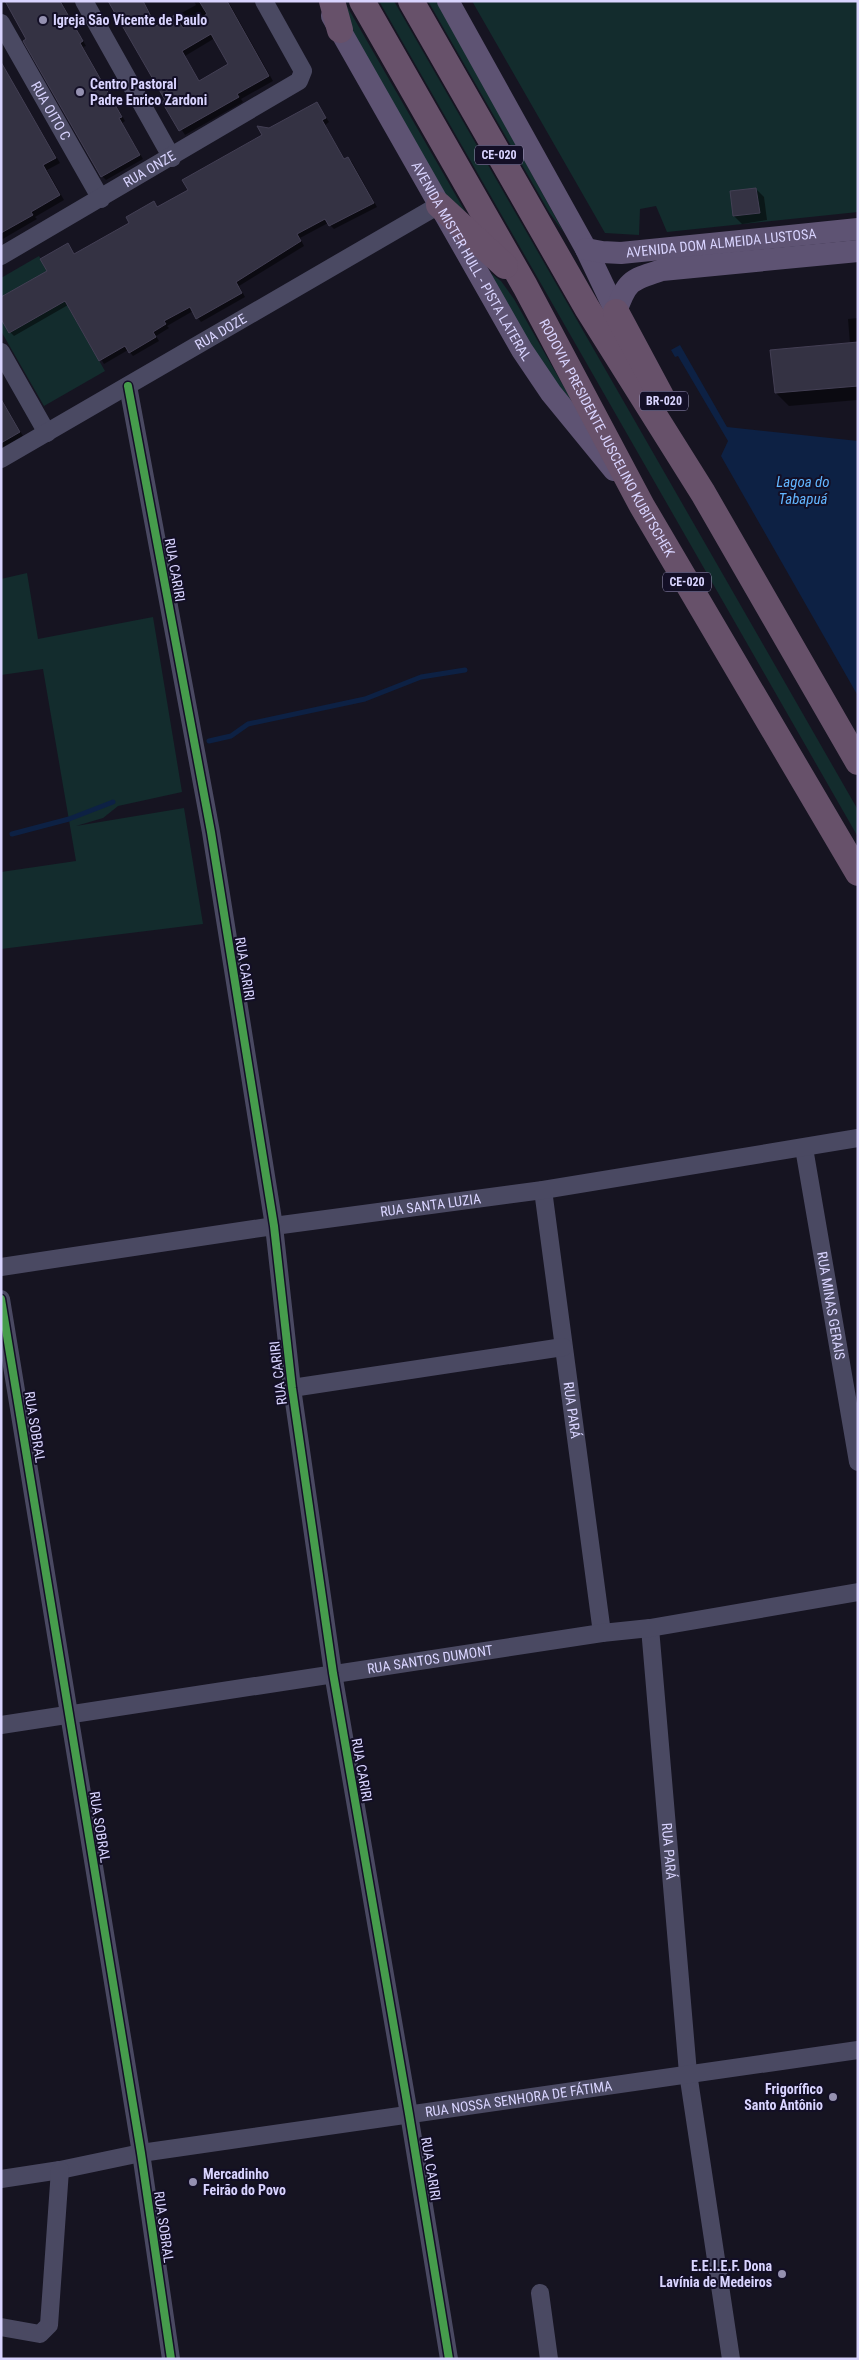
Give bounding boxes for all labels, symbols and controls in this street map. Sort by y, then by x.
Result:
place label: Igreja São Vicente de Paulo [53,12,207,28]
marker: Igreja São Vicente de Paulo [37,14,49,26]
place label: Centro Pastoral Padre Enrico Zardoni [90,76,207,108]
street label: RUA OITO C [28,79,74,143]
marker: Centro Pastoral Padre Enrico Zardoni [74,86,86,98]
road number: CE-020 [475,146,523,164]
street label: RUA ONZE [120,147,178,190]
street label: AVENIDA MISTER HULL - PISTA LATERAL [408,159,535,364]
street label: AVENIDA DOM ALMEIDA LUSTOSA [625,225,817,260]
street label: RUA DOZE [192,310,249,353]
street label: RODOVIA PRESIDENTE JUSCELINO KUBITSCHEK [536,316,678,560]
road number: BR-020 [640,392,688,411]
water label: Lagoa do Tabapuá [776,473,830,508]
street label: RUA CARIRI [162,537,188,603]
road number: CE-020 [663,572,711,592]
street label: RUA CARIRI [232,936,258,1002]
street label: RUA SANTA LUZIA [379,1190,482,1220]
street label: RUA MINAS GERAIS [814,1250,848,1361]
street label: RUA CARIRI [266,1340,290,1406]
street label: RUA PARÁ [561,1381,585,1439]
street label: RUA SOBRAL [21,1390,49,1464]
street label: RUA SANTOS DUMONT [366,1642,494,1677]
street label: RUA CARIRI [349,1737,375,1803]
street label: RUA SOBRAL [86,1790,114,1864]
street label: RUA PARÁ [659,1822,680,1880]
street label: RUA NOSSA SENHORA DE FÁTIMA [424,2077,613,2120]
place label: Frigorífico Santo Antônio [744,2081,823,2113]
marker: Frigorífico Santo Antônio [827,2091,839,2103]
street label: RUA CARIRI [418,2136,444,2202]
place label: Mercadinho Feirão do Povo [203,2166,286,2198]
marker: Mercadinho Feirão do Povo [187,2176,199,2188]
street label: RUA SOBRAL [151,2190,177,2264]
place label: E.E.I.E.F. Dona Lavínia de Medeiros [660,2258,772,2290]
marker: E.E.I.E.F. Dona Lavínia de Medeiros [776,2268,788,2280]

